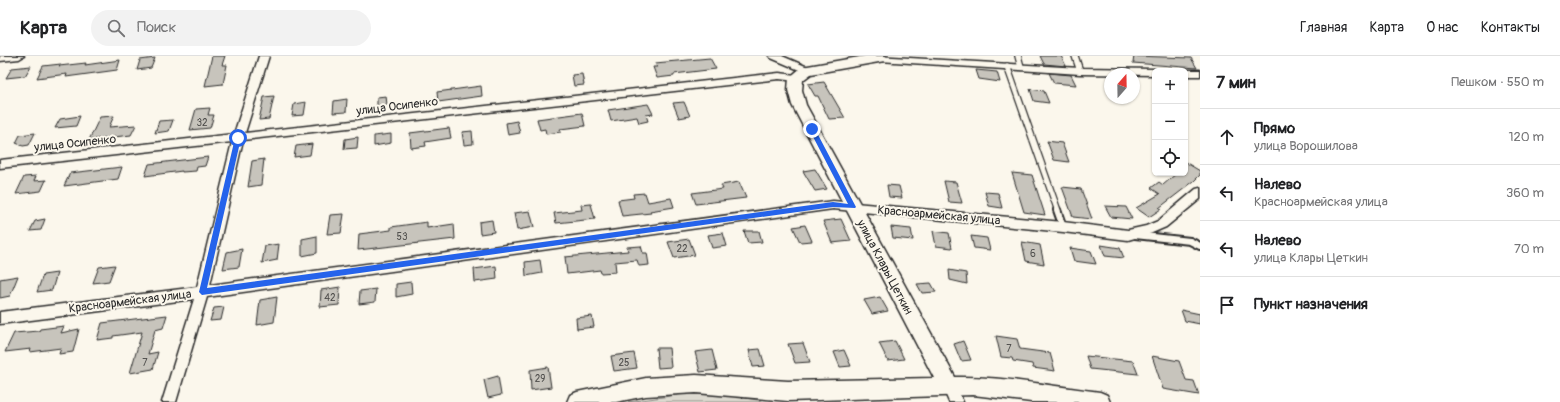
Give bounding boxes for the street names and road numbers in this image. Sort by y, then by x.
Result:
street label: улица Осипенко [354,94,439,119]
street label: улица Осипенко [32,132,117,155]
street label: Красноармейская улица [877,203,1002,228]
street label: улица Клары Цеткин [853,216,916,317]
street label: Красноармейская улица [68,286,193,316]

